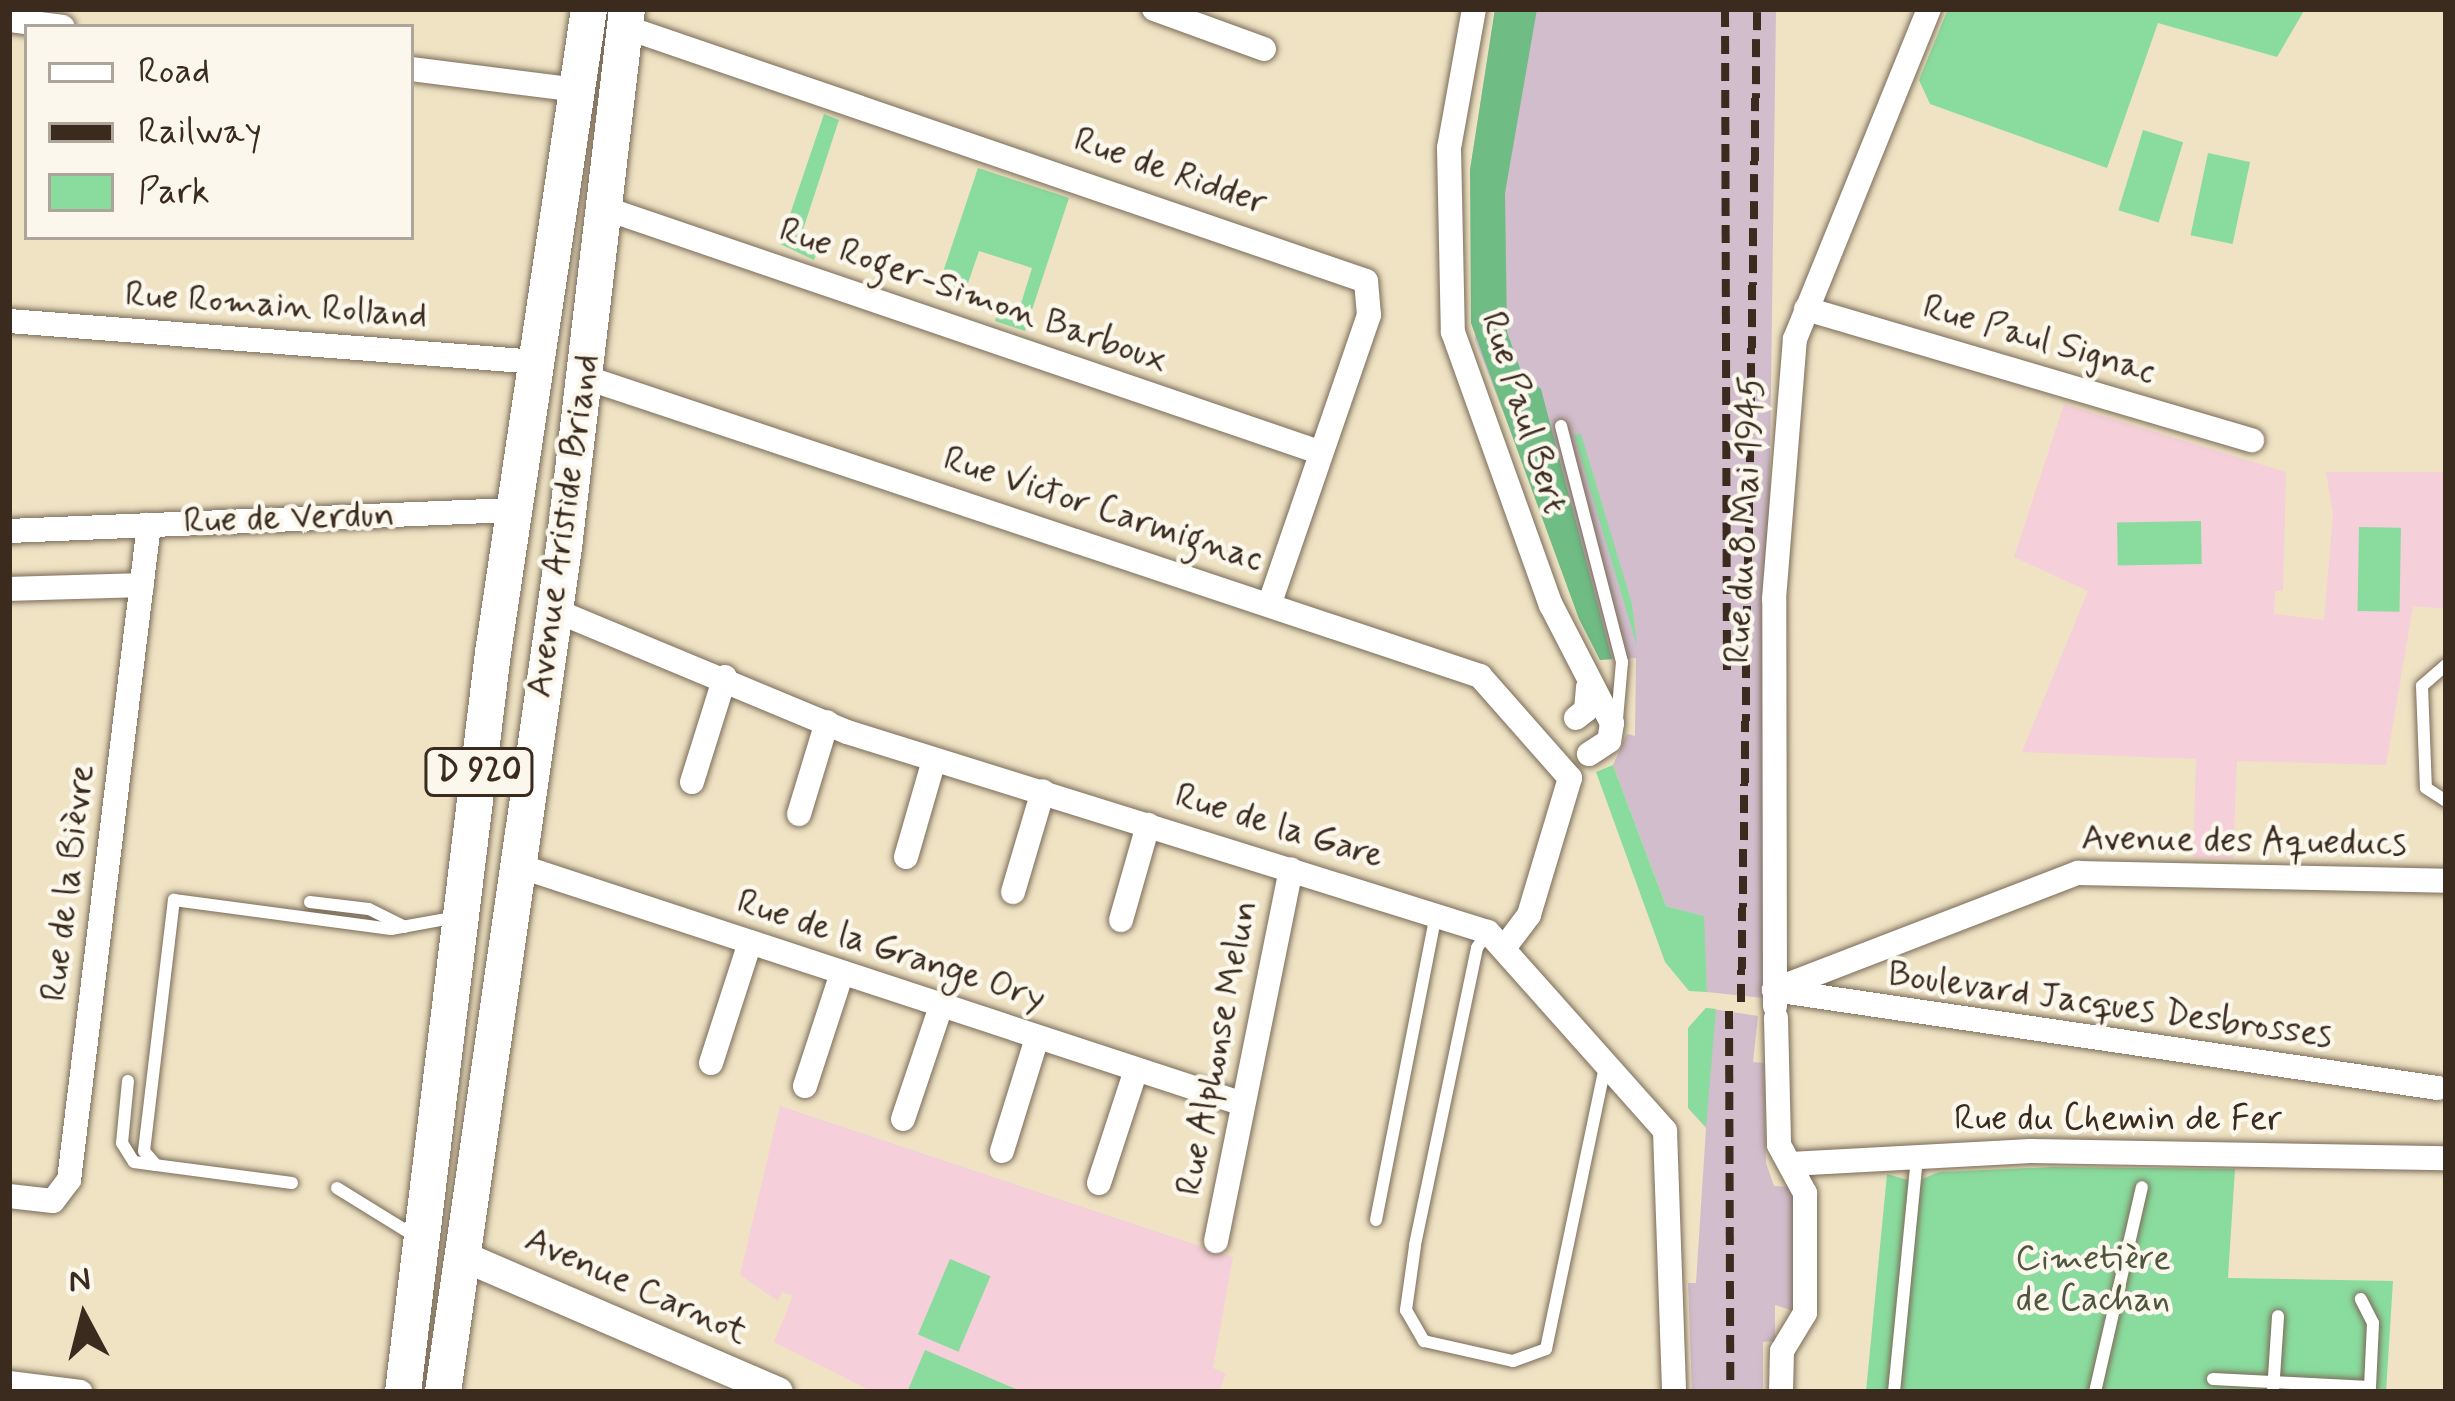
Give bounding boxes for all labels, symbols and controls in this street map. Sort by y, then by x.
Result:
legend [24,24,414,240]
text: Road [138,49,210,96]
text: Railway [138,109,262,156]
street label: Rue de Ridder [1066,118,1274,226]
text: Park [138,169,210,216]
street label: Rue Roger-Simon Barboux [772,209,1174,383]
street label: Rue Romain Rolland [123,274,429,338]
street label: Rue Paul Signac [1919,287,2159,393]
street label: Rue Paul Bert [1471,309,1575,517]
street label: Avenue Aristide Briand [518,349,610,703]
street label: Rue du 8 Mai 1945 [1717,377,1775,663]
street label: Rue Victor Carmignac [935,437,1271,583]
street label: Rue de Verdun [183,494,395,544]
road number: D 920 [422,745,536,799]
street label: Rue de la Bièvre [33,762,105,1004]
street label: Rue de la Gare [1169,775,1389,879]
street label: Avenue des Aqueducs [2084,818,2404,866]
street label: Rue de la Grange Ory [728,880,1054,1022]
street label: Rue Alphonse Melun [1168,895,1268,1201]
street label: Boulevard Jacques Desbrosses [1883,953,2337,1059]
street label: Rue du Chemin de Fer [1949,1098,2287,1142]
street label: Avenue Carnot [517,1218,755,1356]
park label: Cimetière de Cachan [2013,1237,2173,1322]
north arrow [24,1257,144,1377]
text: N [66,1258,93,1304]

